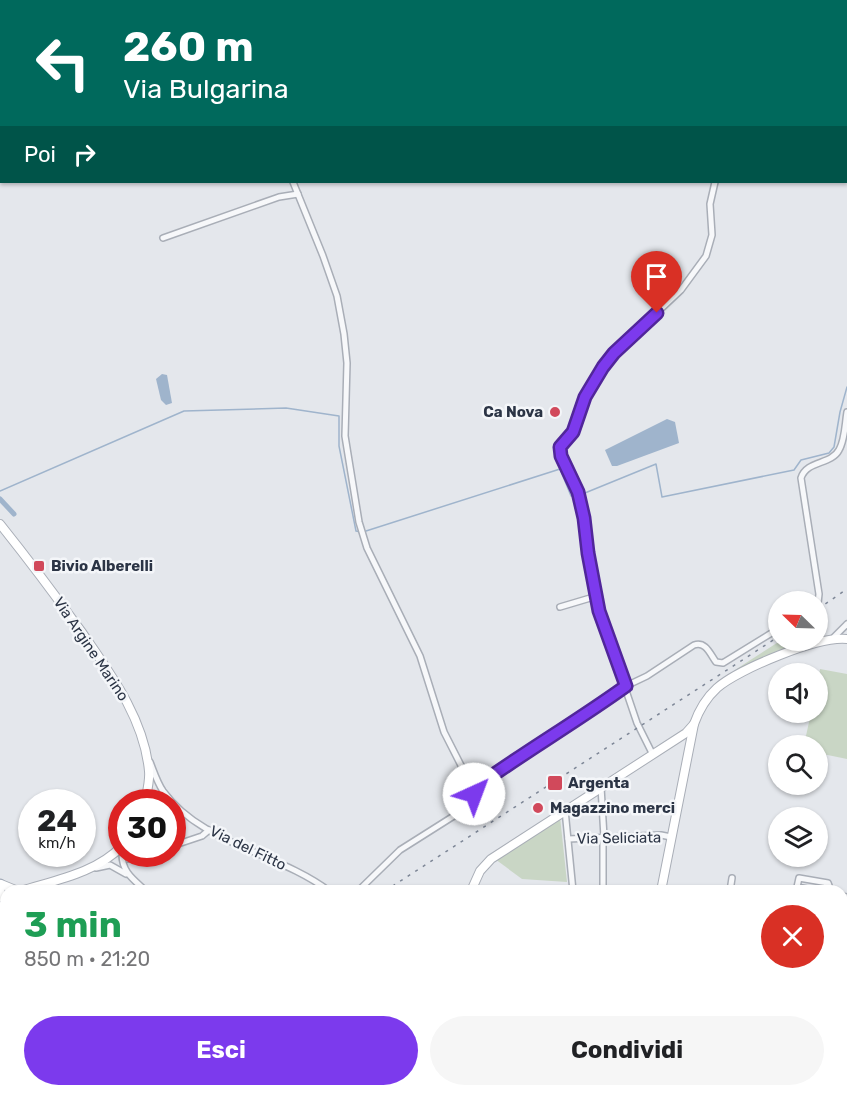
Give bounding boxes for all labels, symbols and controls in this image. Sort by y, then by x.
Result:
text: 260 m [123,22,254,72]
icon: left [24,24,102,102]
text: Via Bulgarina [123,73,289,105]
icon: right [68,138,101,171]
text: Poi [24,141,56,168]
pin [631,251,682,313]
icon: arrive [640,260,673,293]
place label: Ca Nova [483,403,543,421]
marker: Ca Nova [548,405,562,419]
place label: Bivio Alberelli [51,557,153,575]
marker: Bivio Alberelli [32,559,46,573]
north arrow [768,591,828,651]
map controls [768,591,828,867]
street label: Via Argine Marino [50,594,132,704]
button: sound [768,663,828,723]
button: search [768,735,828,795]
position arrow [442,762,506,826]
marker: Argenta [546,774,564,792]
place label: Argenta [568,774,629,792]
speed limit sign: 30 [108,789,186,867]
place label: Magazzino merci [550,799,675,817]
marker: Magazzino merci [531,801,545,815]
text: 24 [37,803,77,839]
button: layers [768,807,828,867]
street label: Via del Fitto [207,822,289,874]
street label: Via Seliciata [577,828,661,848]
text: km/h [38,834,76,852]
text: 3 min [24,903,122,946]
button: close [761,905,824,968]
text: 850 m · 21:20 [24,947,150,971]
button: Esci [24,1016,418,1085]
button: Condividi [430,1016,824,1085]

